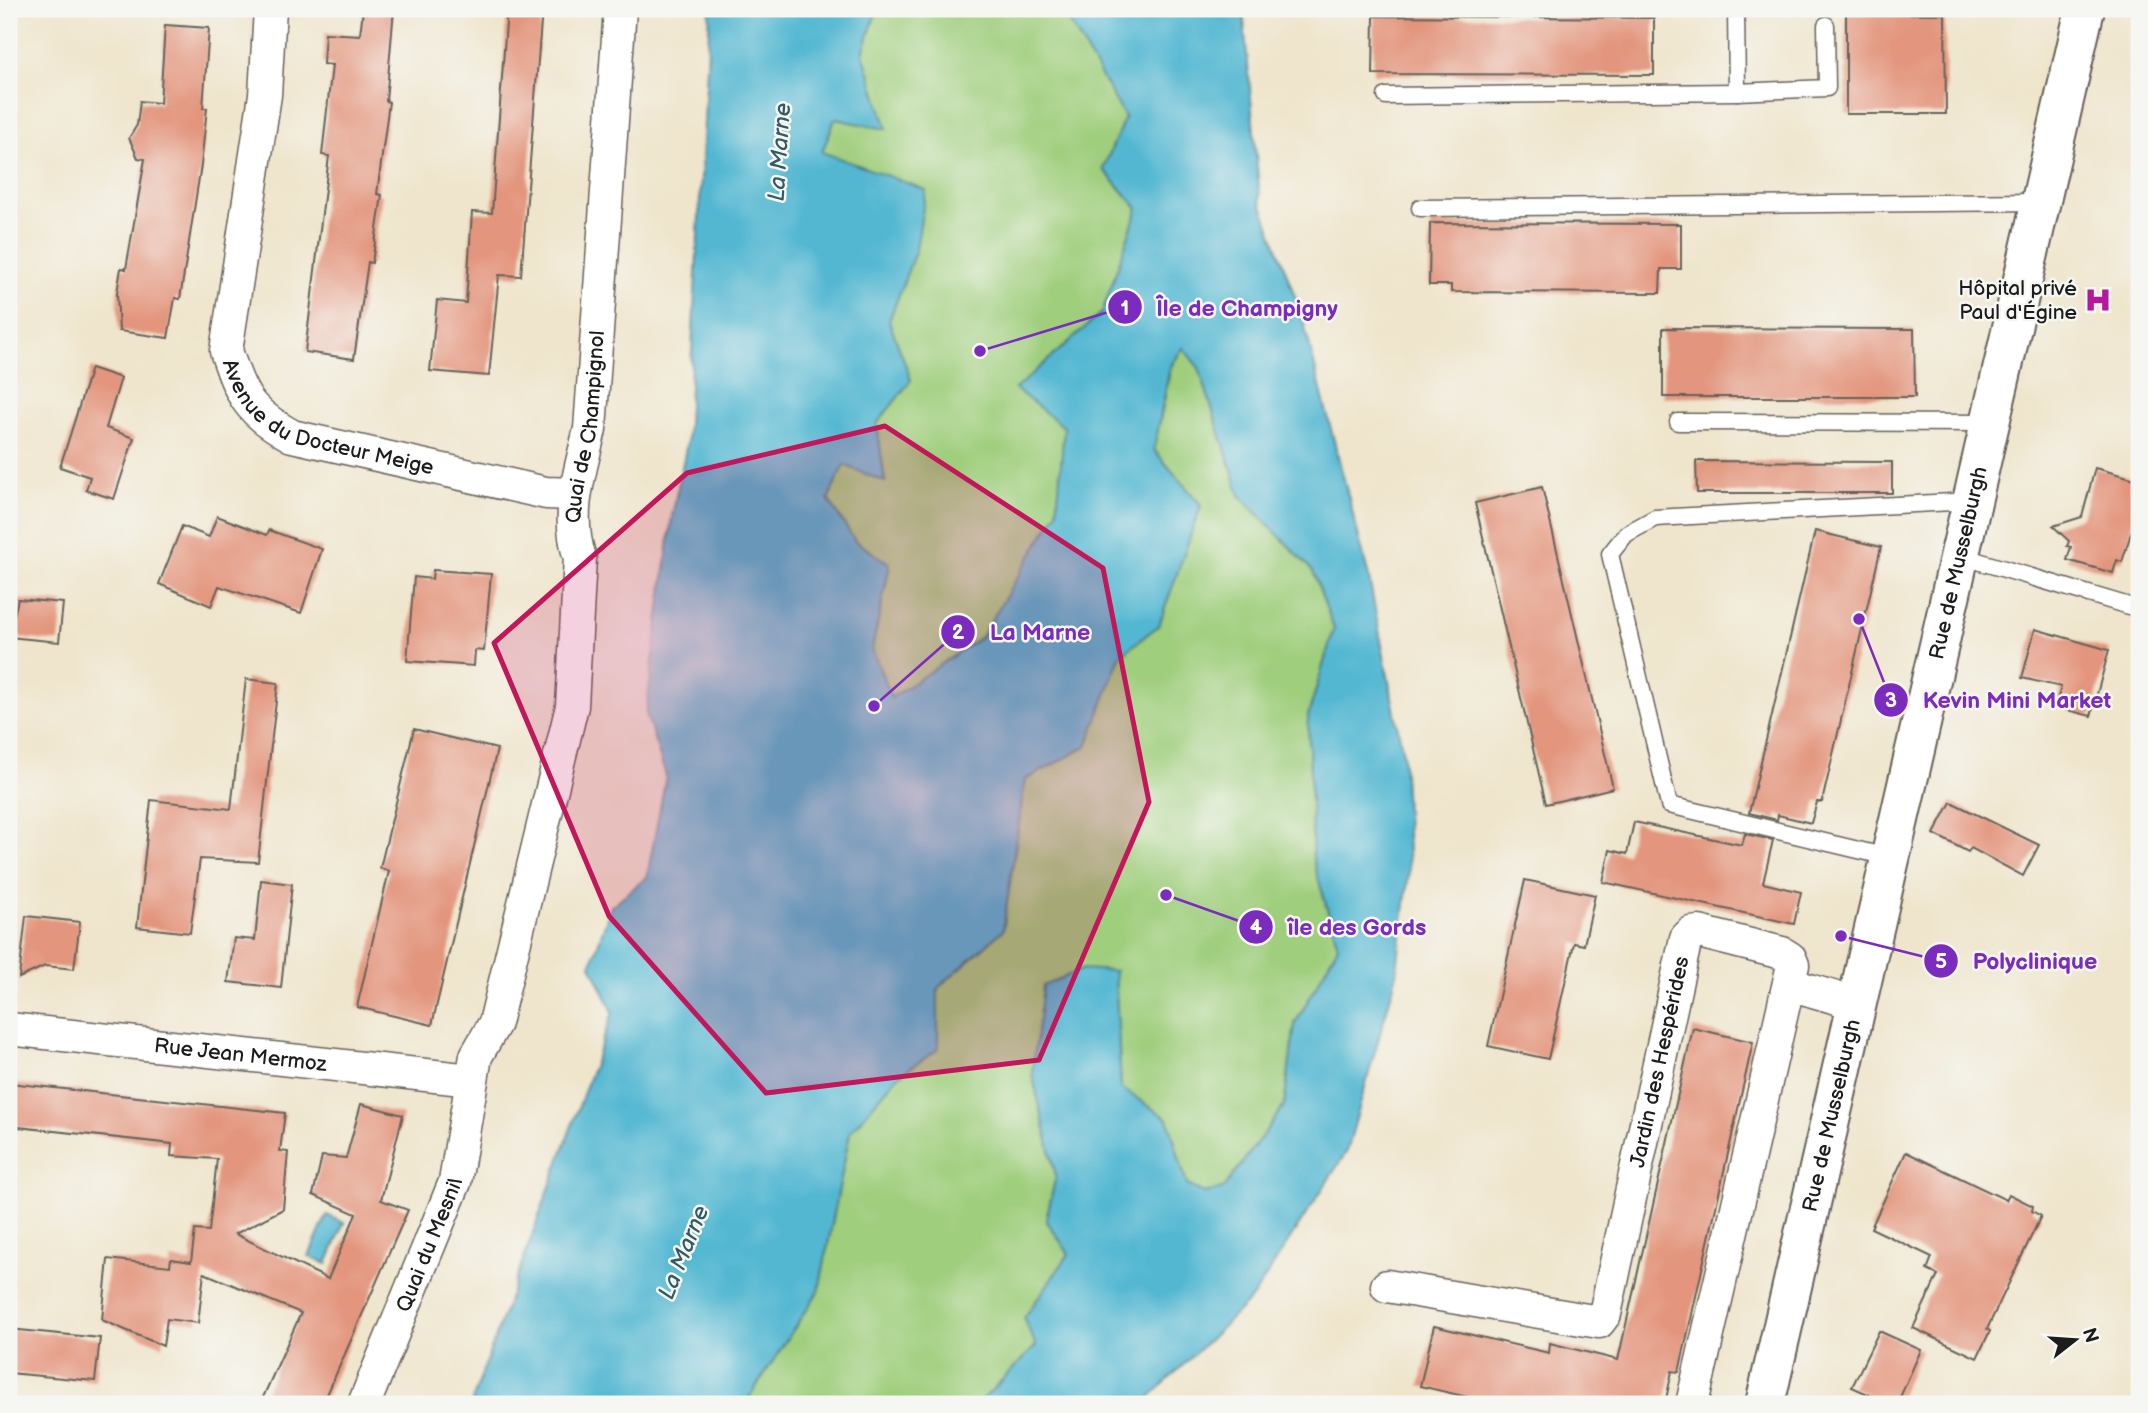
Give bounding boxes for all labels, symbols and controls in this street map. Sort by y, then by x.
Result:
water label: La Marne [763,102,797,202]
place label: Hôpital privé Paul d'Égine [1958,276,2077,325]
callout: Île de Champigny [1107,285,1352,329]
hospital icon: Hôpital privé Paul d'Égine [2083,285,2113,315]
text: Île de Champigny [1155,294,1338,323]
text: 1 [1121,296,1129,321]
street label: Quai de Champignol [561,330,610,523]
street label: Avenue du Docteur Meige [217,356,436,480]
street label: Rue de Musselburgh [1924,464,1993,662]
callout: La Marne [941,610,1104,654]
text: La Marne [990,619,1090,647]
text: 2 [952,620,965,645]
callout: Kevin Mini Market [1874,678,2125,722]
text: Kevin Mini Market [1923,687,2111,715]
text: 3 [1885,688,1897,713]
callout: île des Gords [1239,905,1440,949]
text: île des Gords [1287,914,1426,942]
text: 4 [1250,915,1263,940]
callout: Polyclinique [1924,939,2111,983]
text: Polyclinique [1973,948,2097,976]
text: 5 [1935,949,1947,974]
street label: Jardin des Hespérides [1625,954,1695,1170]
street label: Rue de Musselburgh [1797,1017,1866,1214]
street label: Rue Jean Mermoz [153,1033,329,1077]
street label: Quai du Mesnil [391,1177,468,1316]
water label: La Marne [652,1201,715,1303]
north arrow [2039,1304,2110,1374]
text: N [2077,1325,2103,1346]

